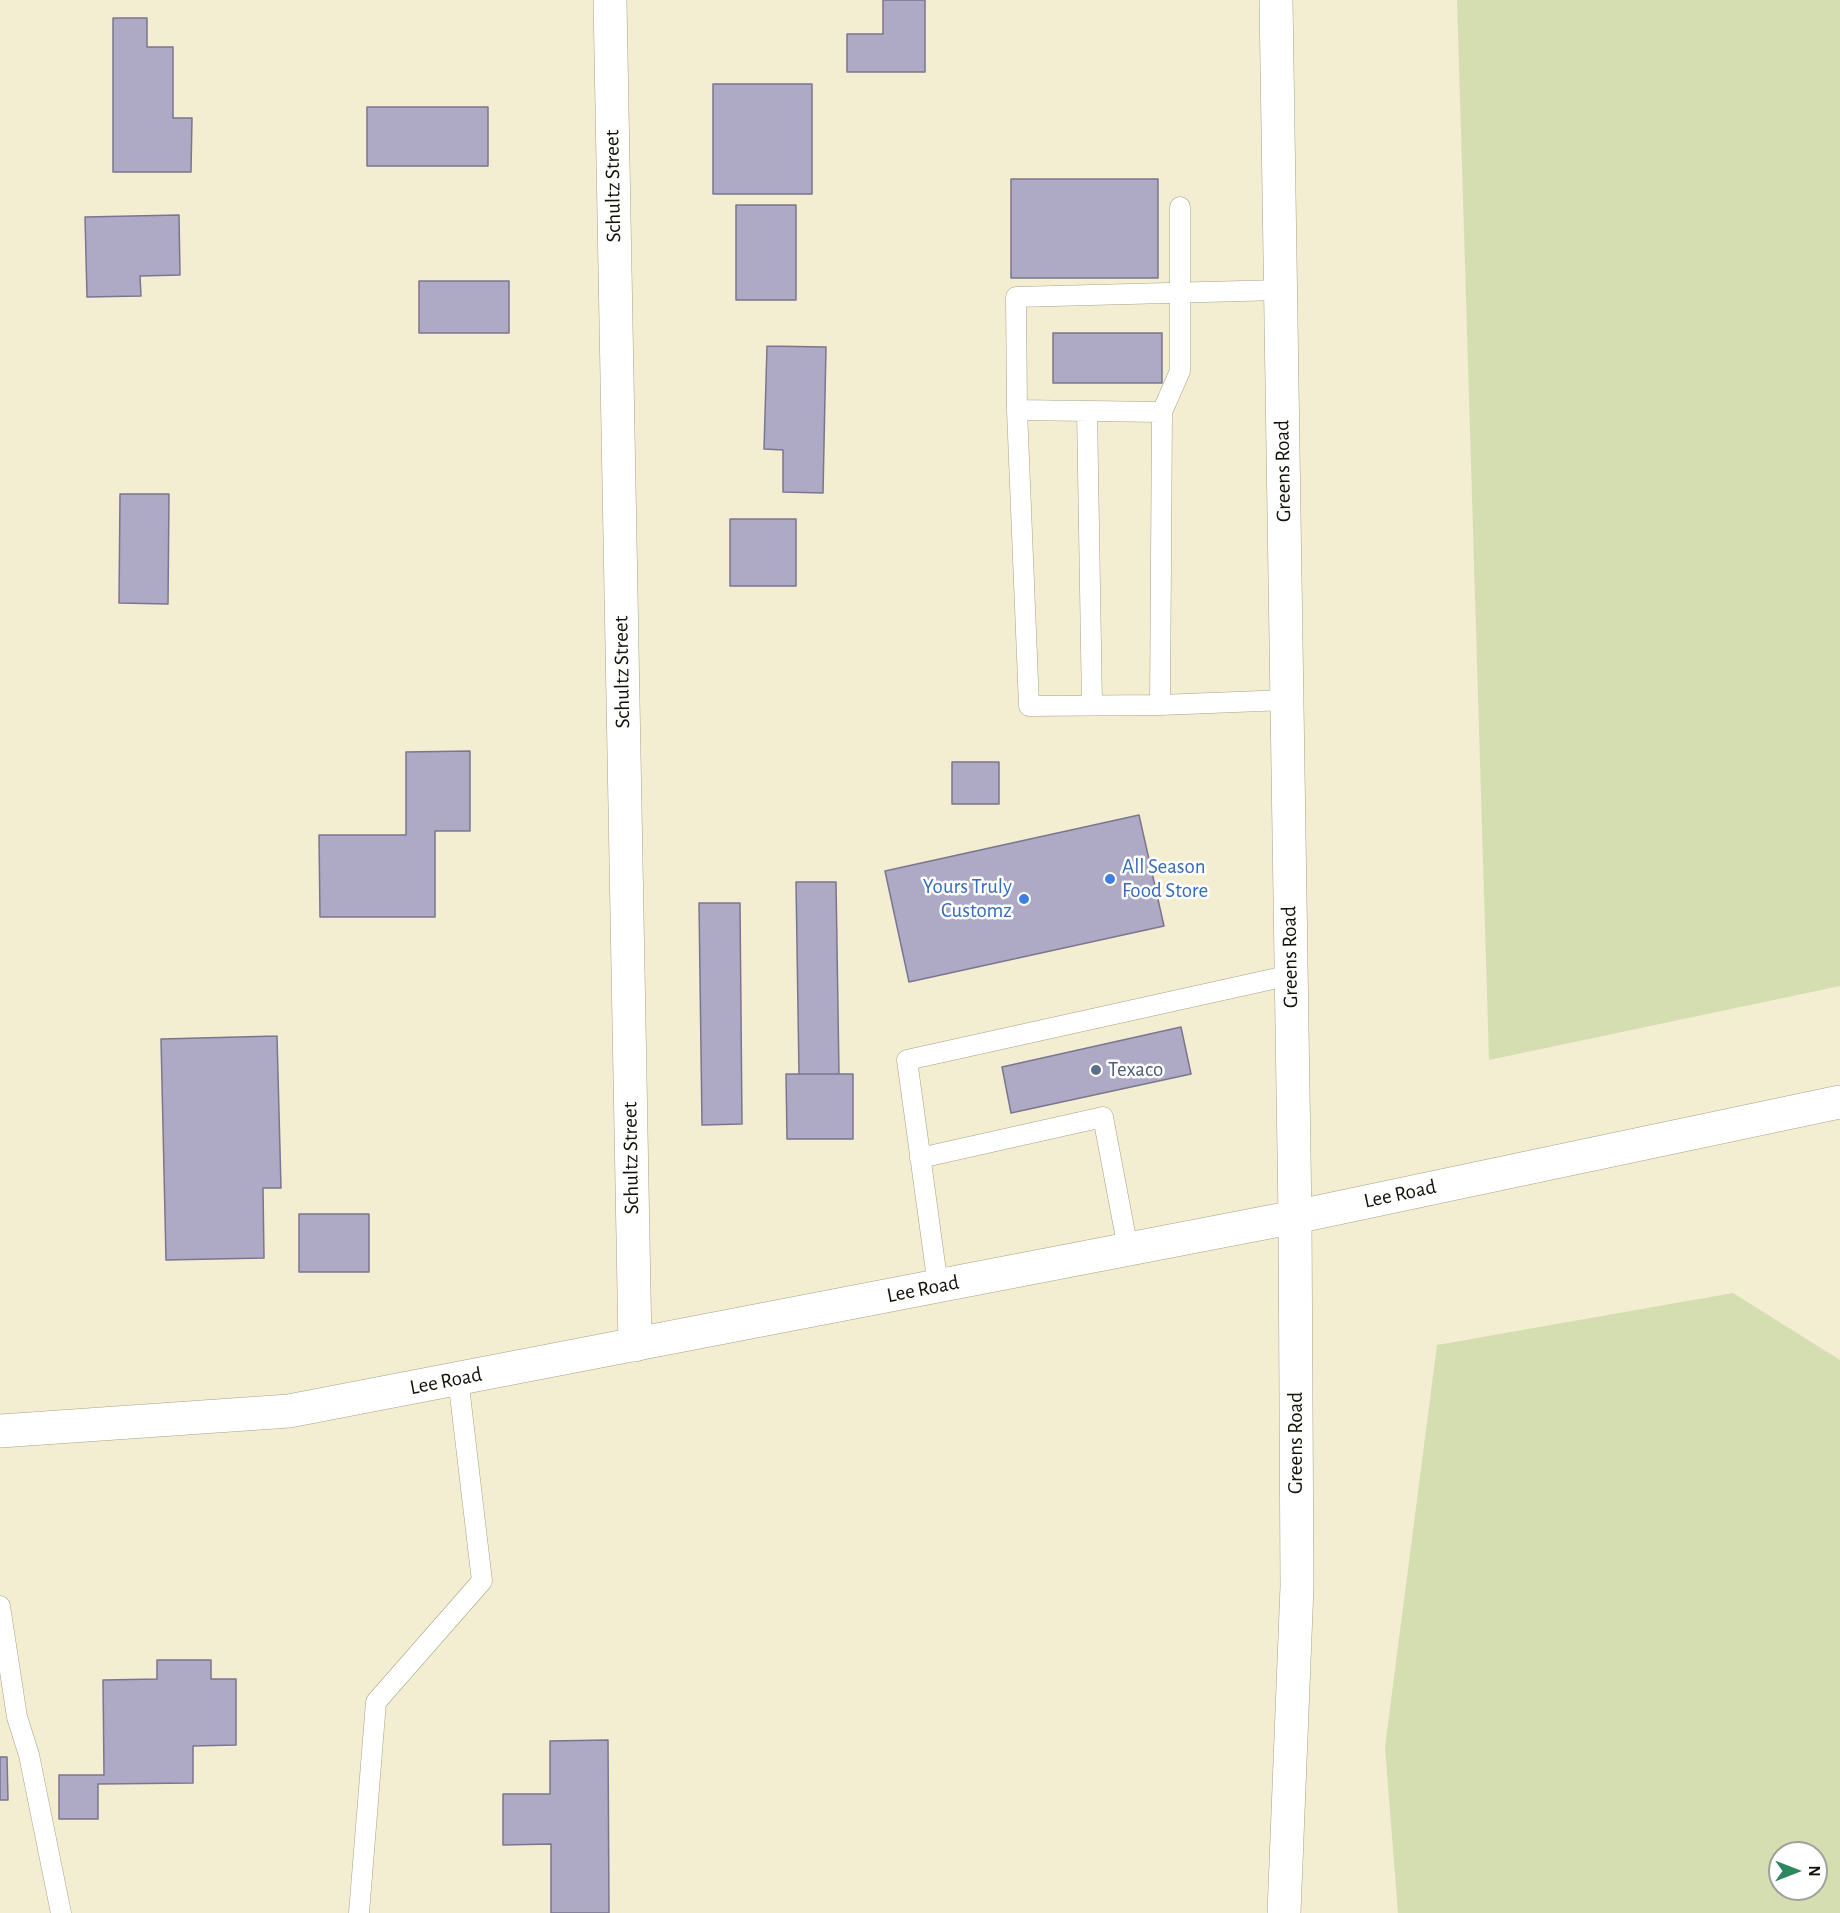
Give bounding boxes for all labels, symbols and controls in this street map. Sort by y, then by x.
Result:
street label: Schultz Street [599,129,627,243]
street label: Greens Road [1270,420,1296,522]
street label: Schultz Street [608,615,636,729]
place label: All Season Food Store [1122,854,1208,904]
marker: All Season Food Store [1103,872,1117,886]
place label: Yours Truly Customz [923,874,1012,924]
marker: Yours Truly Customz [1017,892,1031,906]
street label: Greens Road [1277,906,1303,1008]
place label: Texaco [1108,1057,1163,1083]
marker: Texaco [1089,1063,1103,1077]
street label: Schultz Street [617,1101,645,1215]
street label: Lee Road [1362,1174,1438,1214]
street label: Lee Road [885,1270,961,1308]
street label: Lee Road [408,1362,484,1400]
street label: Greens Road [1283,1392,1309,1494]
north arrow [1768,1841,1828,1901]
text: N [1806,1865,1822,1877]

